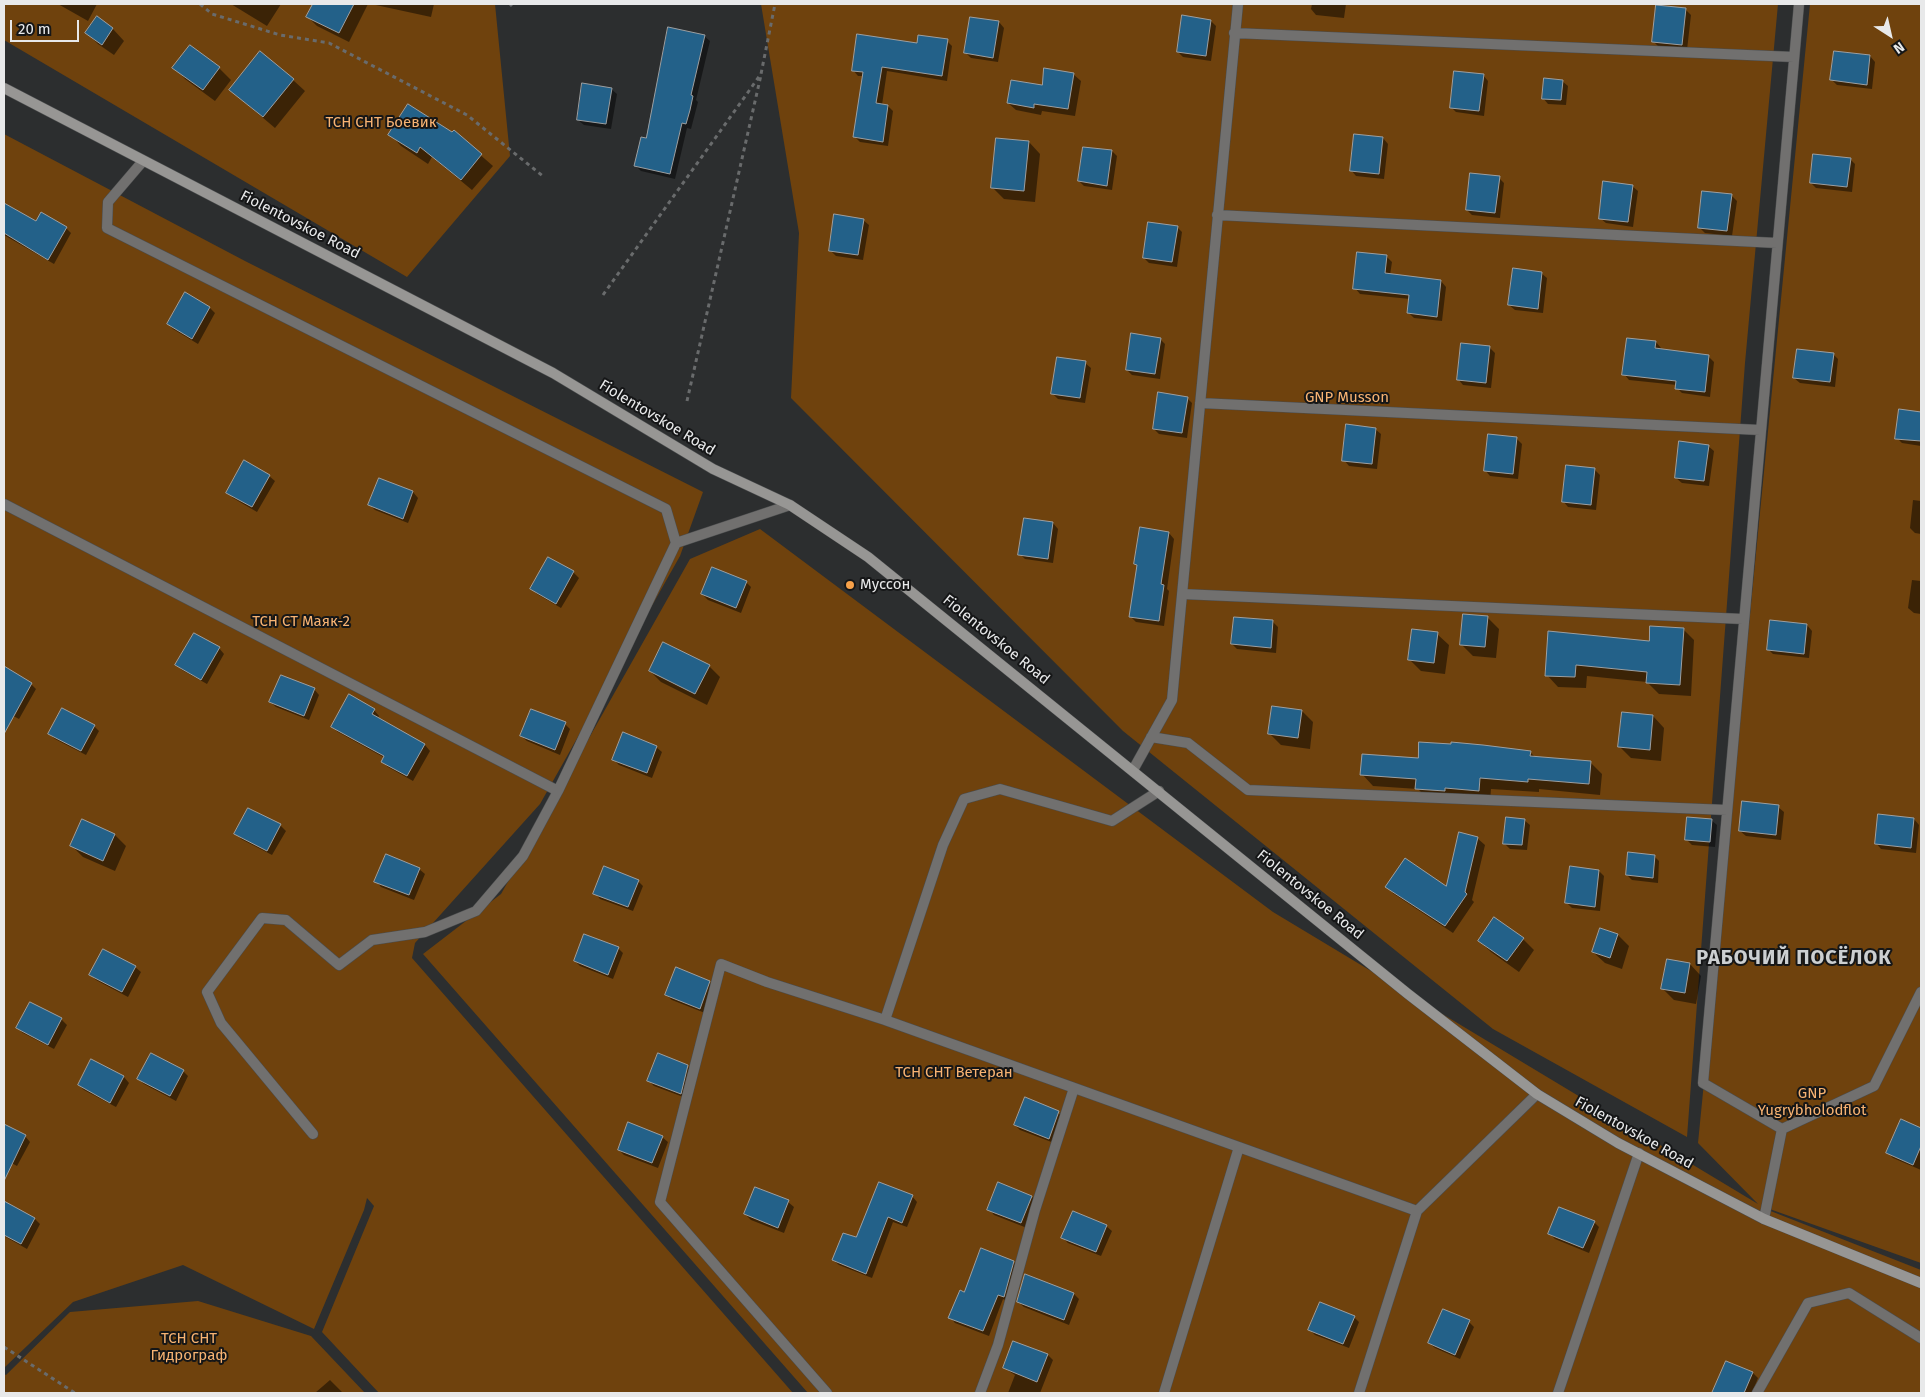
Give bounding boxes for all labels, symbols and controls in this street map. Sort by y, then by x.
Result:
scale bar [12,10,81,42]
north arrow [1865,10,1915,60]
text: 20 m [18,20,51,38]
text: N [1890,38,1908,57]
park label: ТСН СНТ Боевик [326,114,436,132]
street label: Fiolentovskoe Road [237,187,363,263]
street label: Fiolentovskoe Road [596,376,718,460]
park label: GNP Musson [1305,389,1389,407]
place label: Муссон [860,576,910,594]
marker: Муссон [844,579,856,591]
street label: Fiolentovskoe Road [939,591,1053,689]
park label: ТСН СТ Маяк-2 [252,613,350,631]
street label: Fiolentovskoe Road [1253,846,1367,944]
district label: РАБОЧИЙ ПОСЁЛОК [1694,946,1894,970]
park label: ТСН СНТ Ветеран [895,1064,1013,1082]
park label: GNP Yugrybholodflot [1758,1085,1866,1120]
street label: Fiolentovskoe Road [1572,1093,1696,1173]
park label: ТСН СНТ Гидрограф [150,1330,228,1365]

